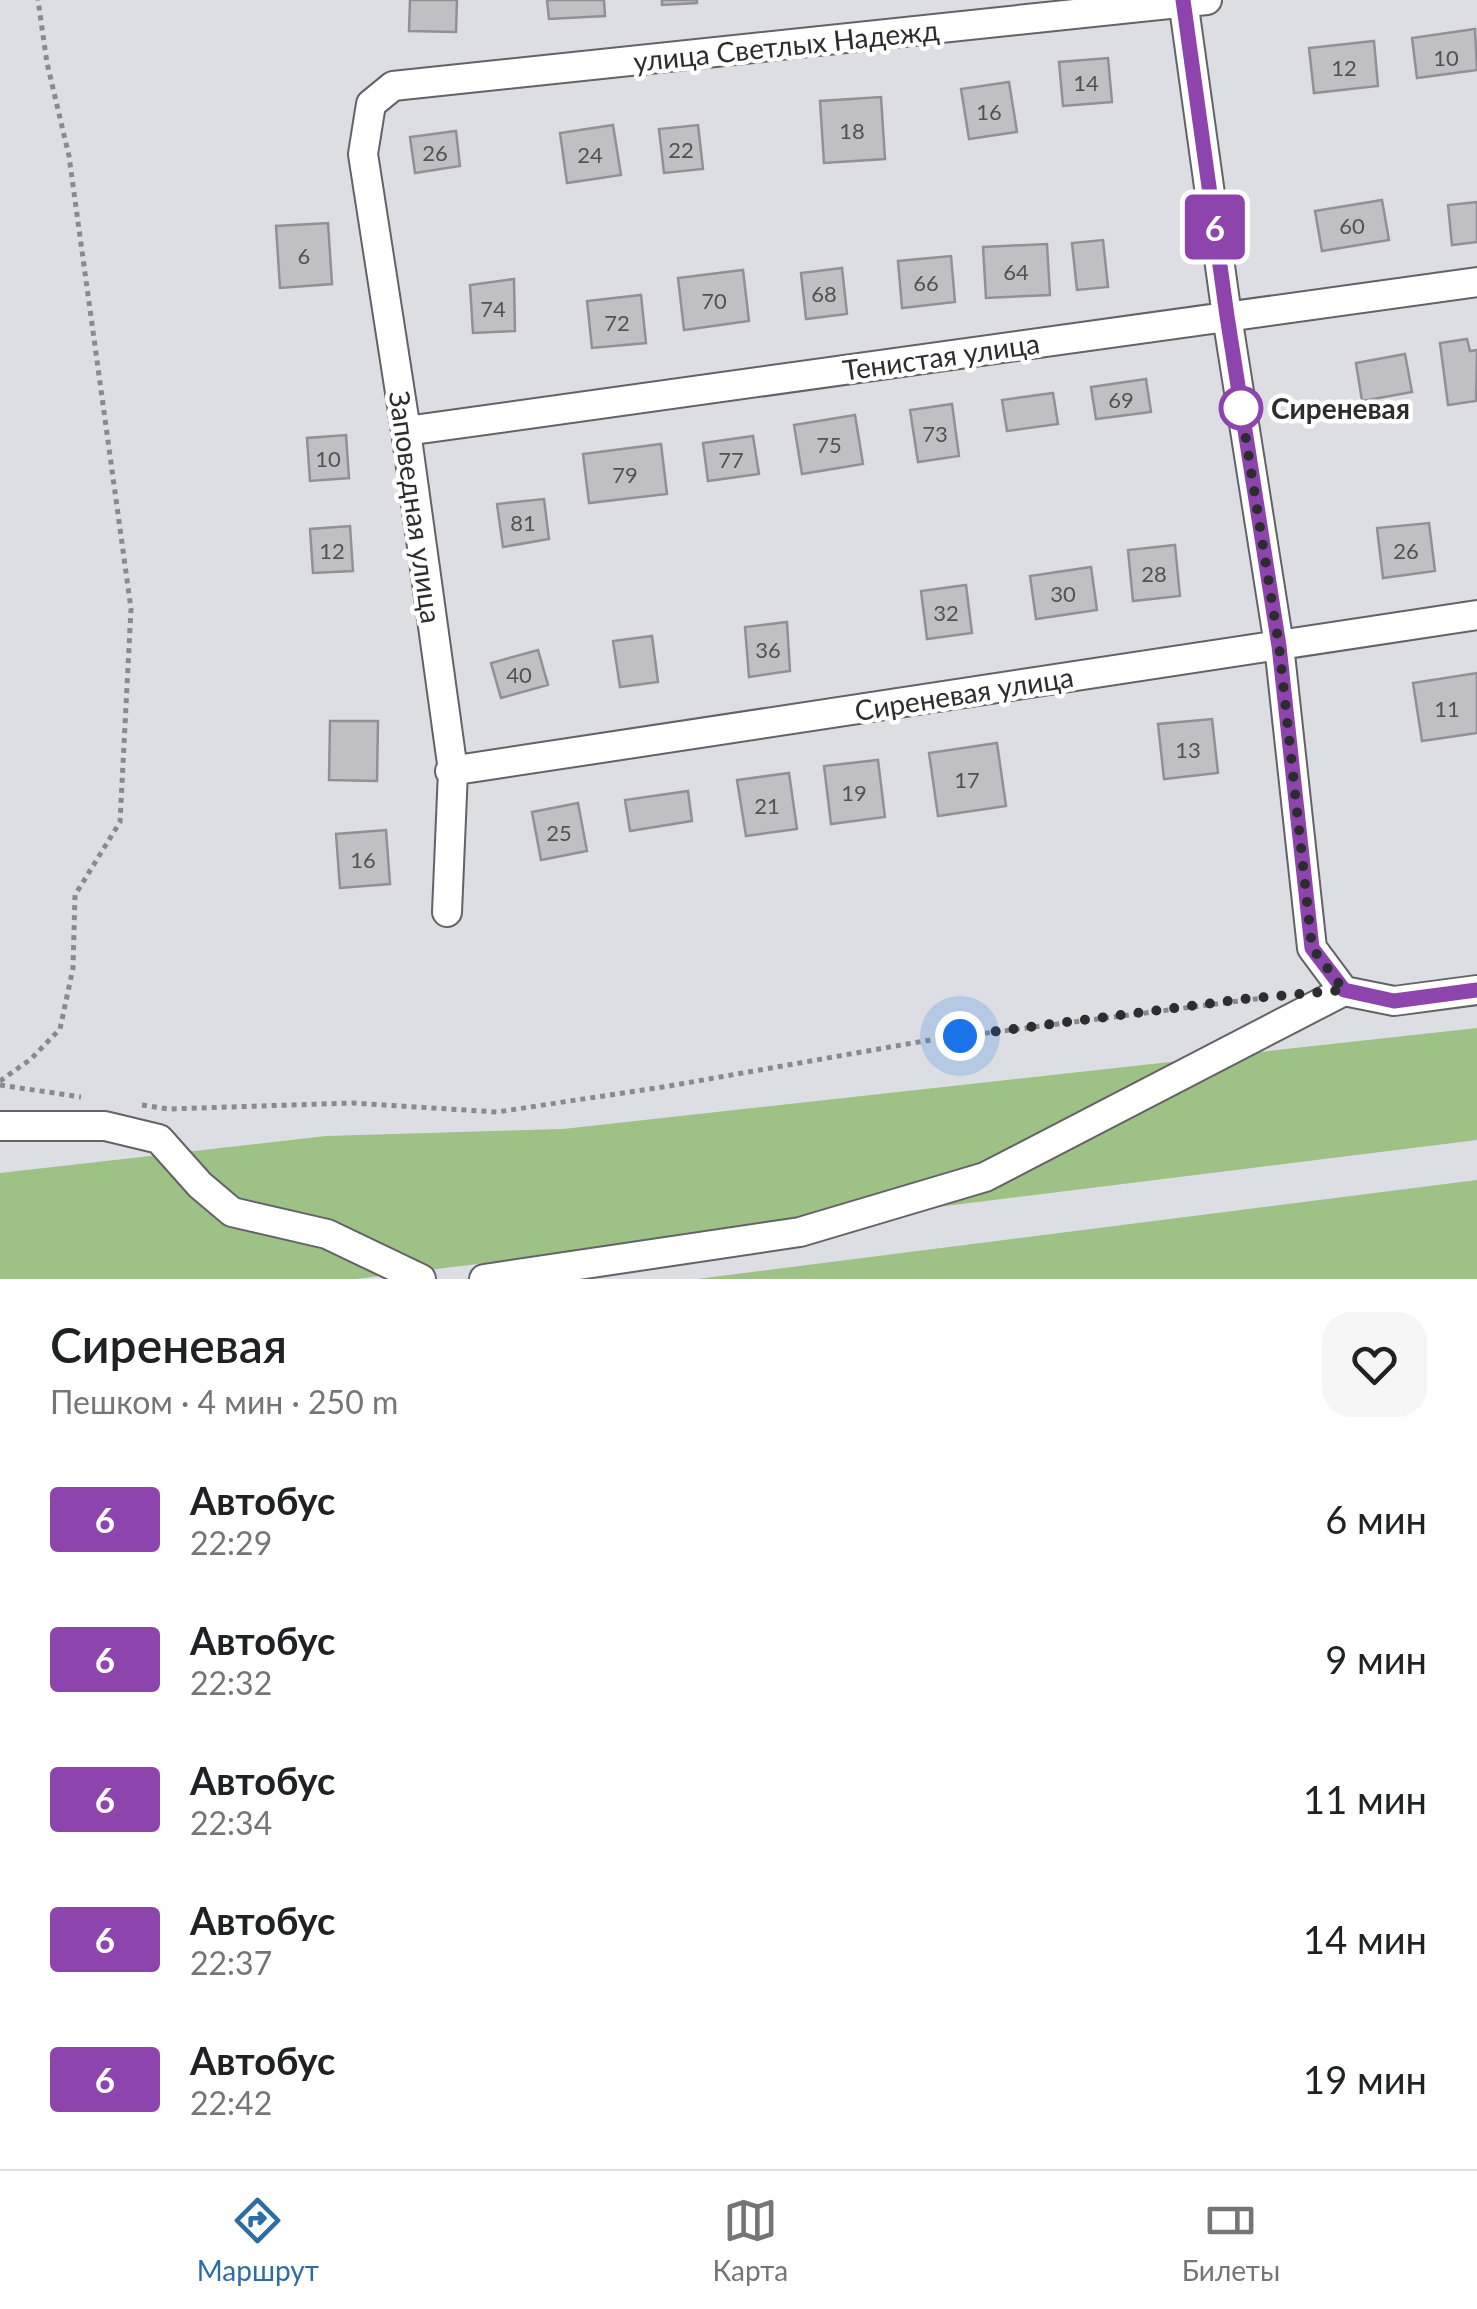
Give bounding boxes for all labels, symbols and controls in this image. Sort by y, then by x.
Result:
street label: улица Светлых Надежд [631,12,941,78]
house number: 10 [1433,44,1459,71]
house number: 12 [1331,54,1357,81]
house number: 14 [1073,69,1099,96]
house number: 16 [976,98,1002,125]
house number: 18 [839,117,865,144]
house number: 22 [668,136,694,163]
house number: 26 [422,139,448,166]
house number: 24 [577,141,603,168]
line badge: 6 [1182,194,1248,260]
text: 6 [1205,206,1225,248]
house number: 60 [1339,212,1365,239]
house number: 6 [298,242,310,269]
house number: 64 [1003,258,1029,285]
house number: 66 [913,269,939,296]
house number: 68 [811,280,837,307]
house number: 70 [701,287,727,314]
house number: 74 [480,295,506,322]
house number: 72 [604,309,630,336]
street label: Тенистая улица [840,325,1042,387]
house number: 69 [1108,386,1134,413]
marker: Сиреневая [1220,387,1262,429]
street label: Заповедная улица [383,389,449,625]
place label: Сиреневая [1271,391,1410,425]
house number: 73 [922,420,948,447]
house number: 75 [816,431,842,458]
house number: 10 [315,445,341,472]
house number: 77 [718,446,744,473]
house number: 79 [612,461,638,488]
house number: 81 [510,509,536,536]
house number: 12 [319,537,345,564]
house number: 26 [1393,537,1419,564]
house number: 28 [1141,560,1167,587]
house number: 30 [1050,580,1076,607]
house number: 32 [933,599,959,626]
house number: 36 [755,636,781,663]
street label: Сиреневая улица [852,659,1076,727]
house number: 40 [506,661,532,688]
house number: 11 [1434,695,1460,722]
house number: 13 [1175,736,1201,763]
house number: 17 [954,766,980,793]
house number: 19 [841,779,867,806]
house number: 21 [754,792,780,819]
house number: 25 [546,819,572,846]
house number: 16 [350,846,376,873]
your location [935,1011,985,1061]
button: heart [1322,1312,1427,1417]
text: Сиреневая [50,1316,287,1373]
text: Пешком · 4 мин · 250 m [50,1382,398,1421]
text: Автобус [190,1477,335,1523]
text: 6 мин [1325,1496,1427,1542]
text: 6 [95,1498,115,1540]
text: 22:29 [190,1523,272,1562]
text: Автобус [190,1617,335,1663]
text: 9 мин [1325,1636,1427,1682]
text: 6 [95,1638,115,1680]
text: 22:32 [190,1663,272,1702]
text: Автобус [190,1757,335,1803]
text: 11 мин [1303,1776,1427,1822]
text: 6 [95,1778,115,1820]
text: 22:34 [190,1803,272,1842]
text: Автобус [190,1897,335,1943]
text: 14 мин [1303,1916,1427,1962]
text: 6 [95,1918,115,1960]
text: 22:37 [190,1943,272,1982]
text: Автобус [190,2037,335,2083]
text: 19 мин [1303,2056,1427,2102]
text: 6 [95,2058,115,2100]
text: 22:42 [190,2083,272,2122]
tab: Маршрут [197,2193,319,2287]
tab: Карта [712,2193,788,2287]
tab: Билеты [1182,2193,1280,2287]

